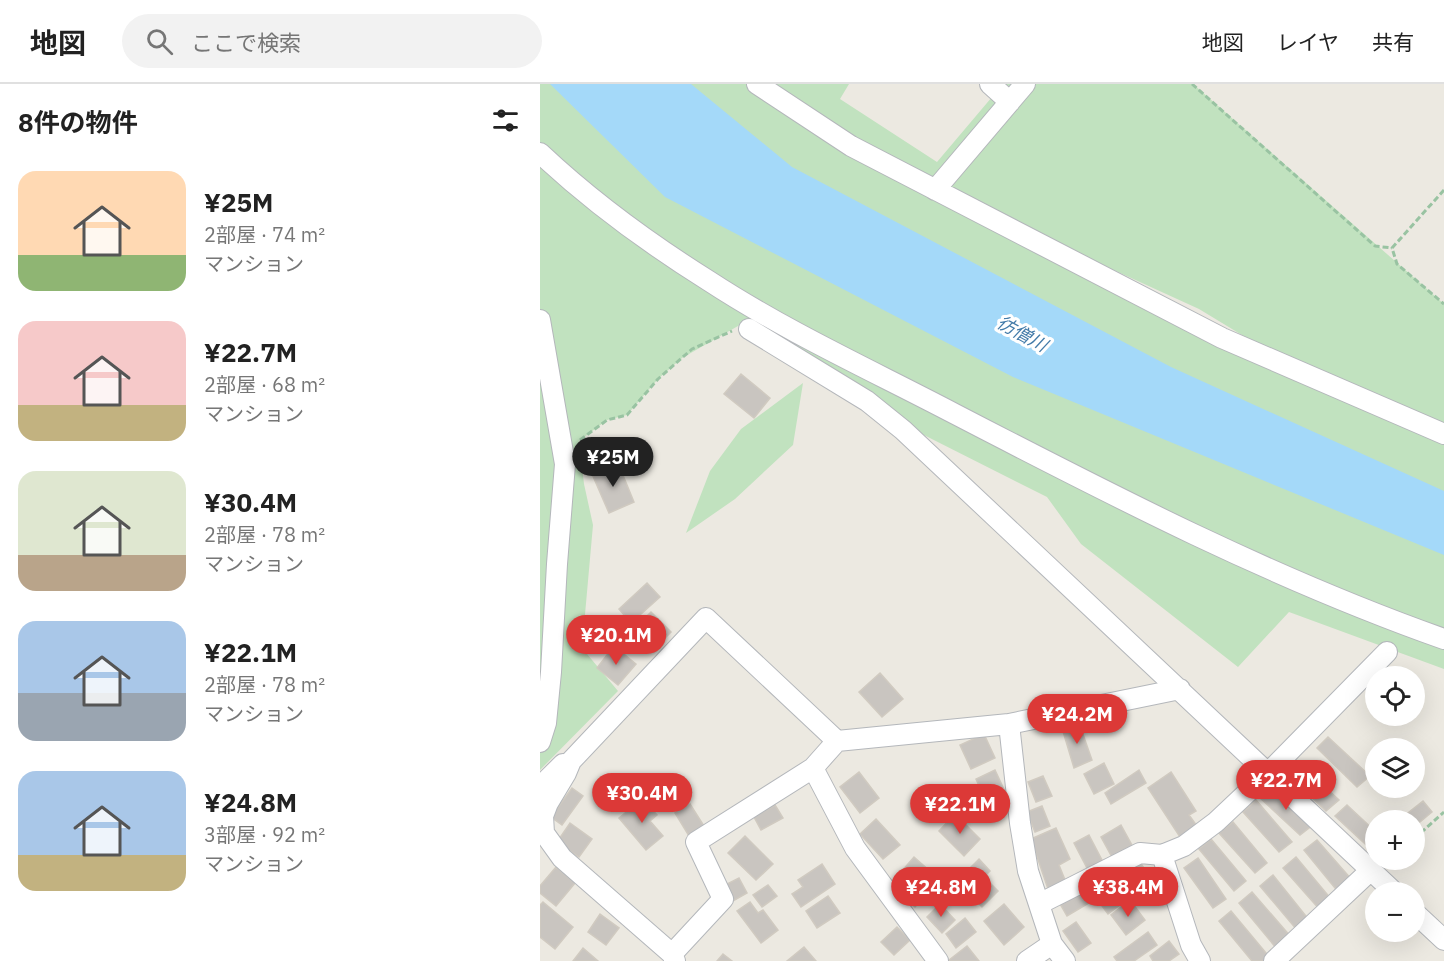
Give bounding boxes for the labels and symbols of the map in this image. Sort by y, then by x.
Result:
water label: 彷僧川 [993,310,1053,358]
pin: ¥25M [577,437,649,488]
pin: ¥20.1M [567,615,665,666]
pin: ¥24.2M [1028,694,1126,745]
pin: ¥22.7M [1237,760,1335,811]
pin: ¥30.4M [593,773,691,824]
pin: ¥22.1M [911,784,1009,835]
pin: ¥24.8M [892,867,990,918]
pin: ¥38.4M [1079,867,1177,918]

